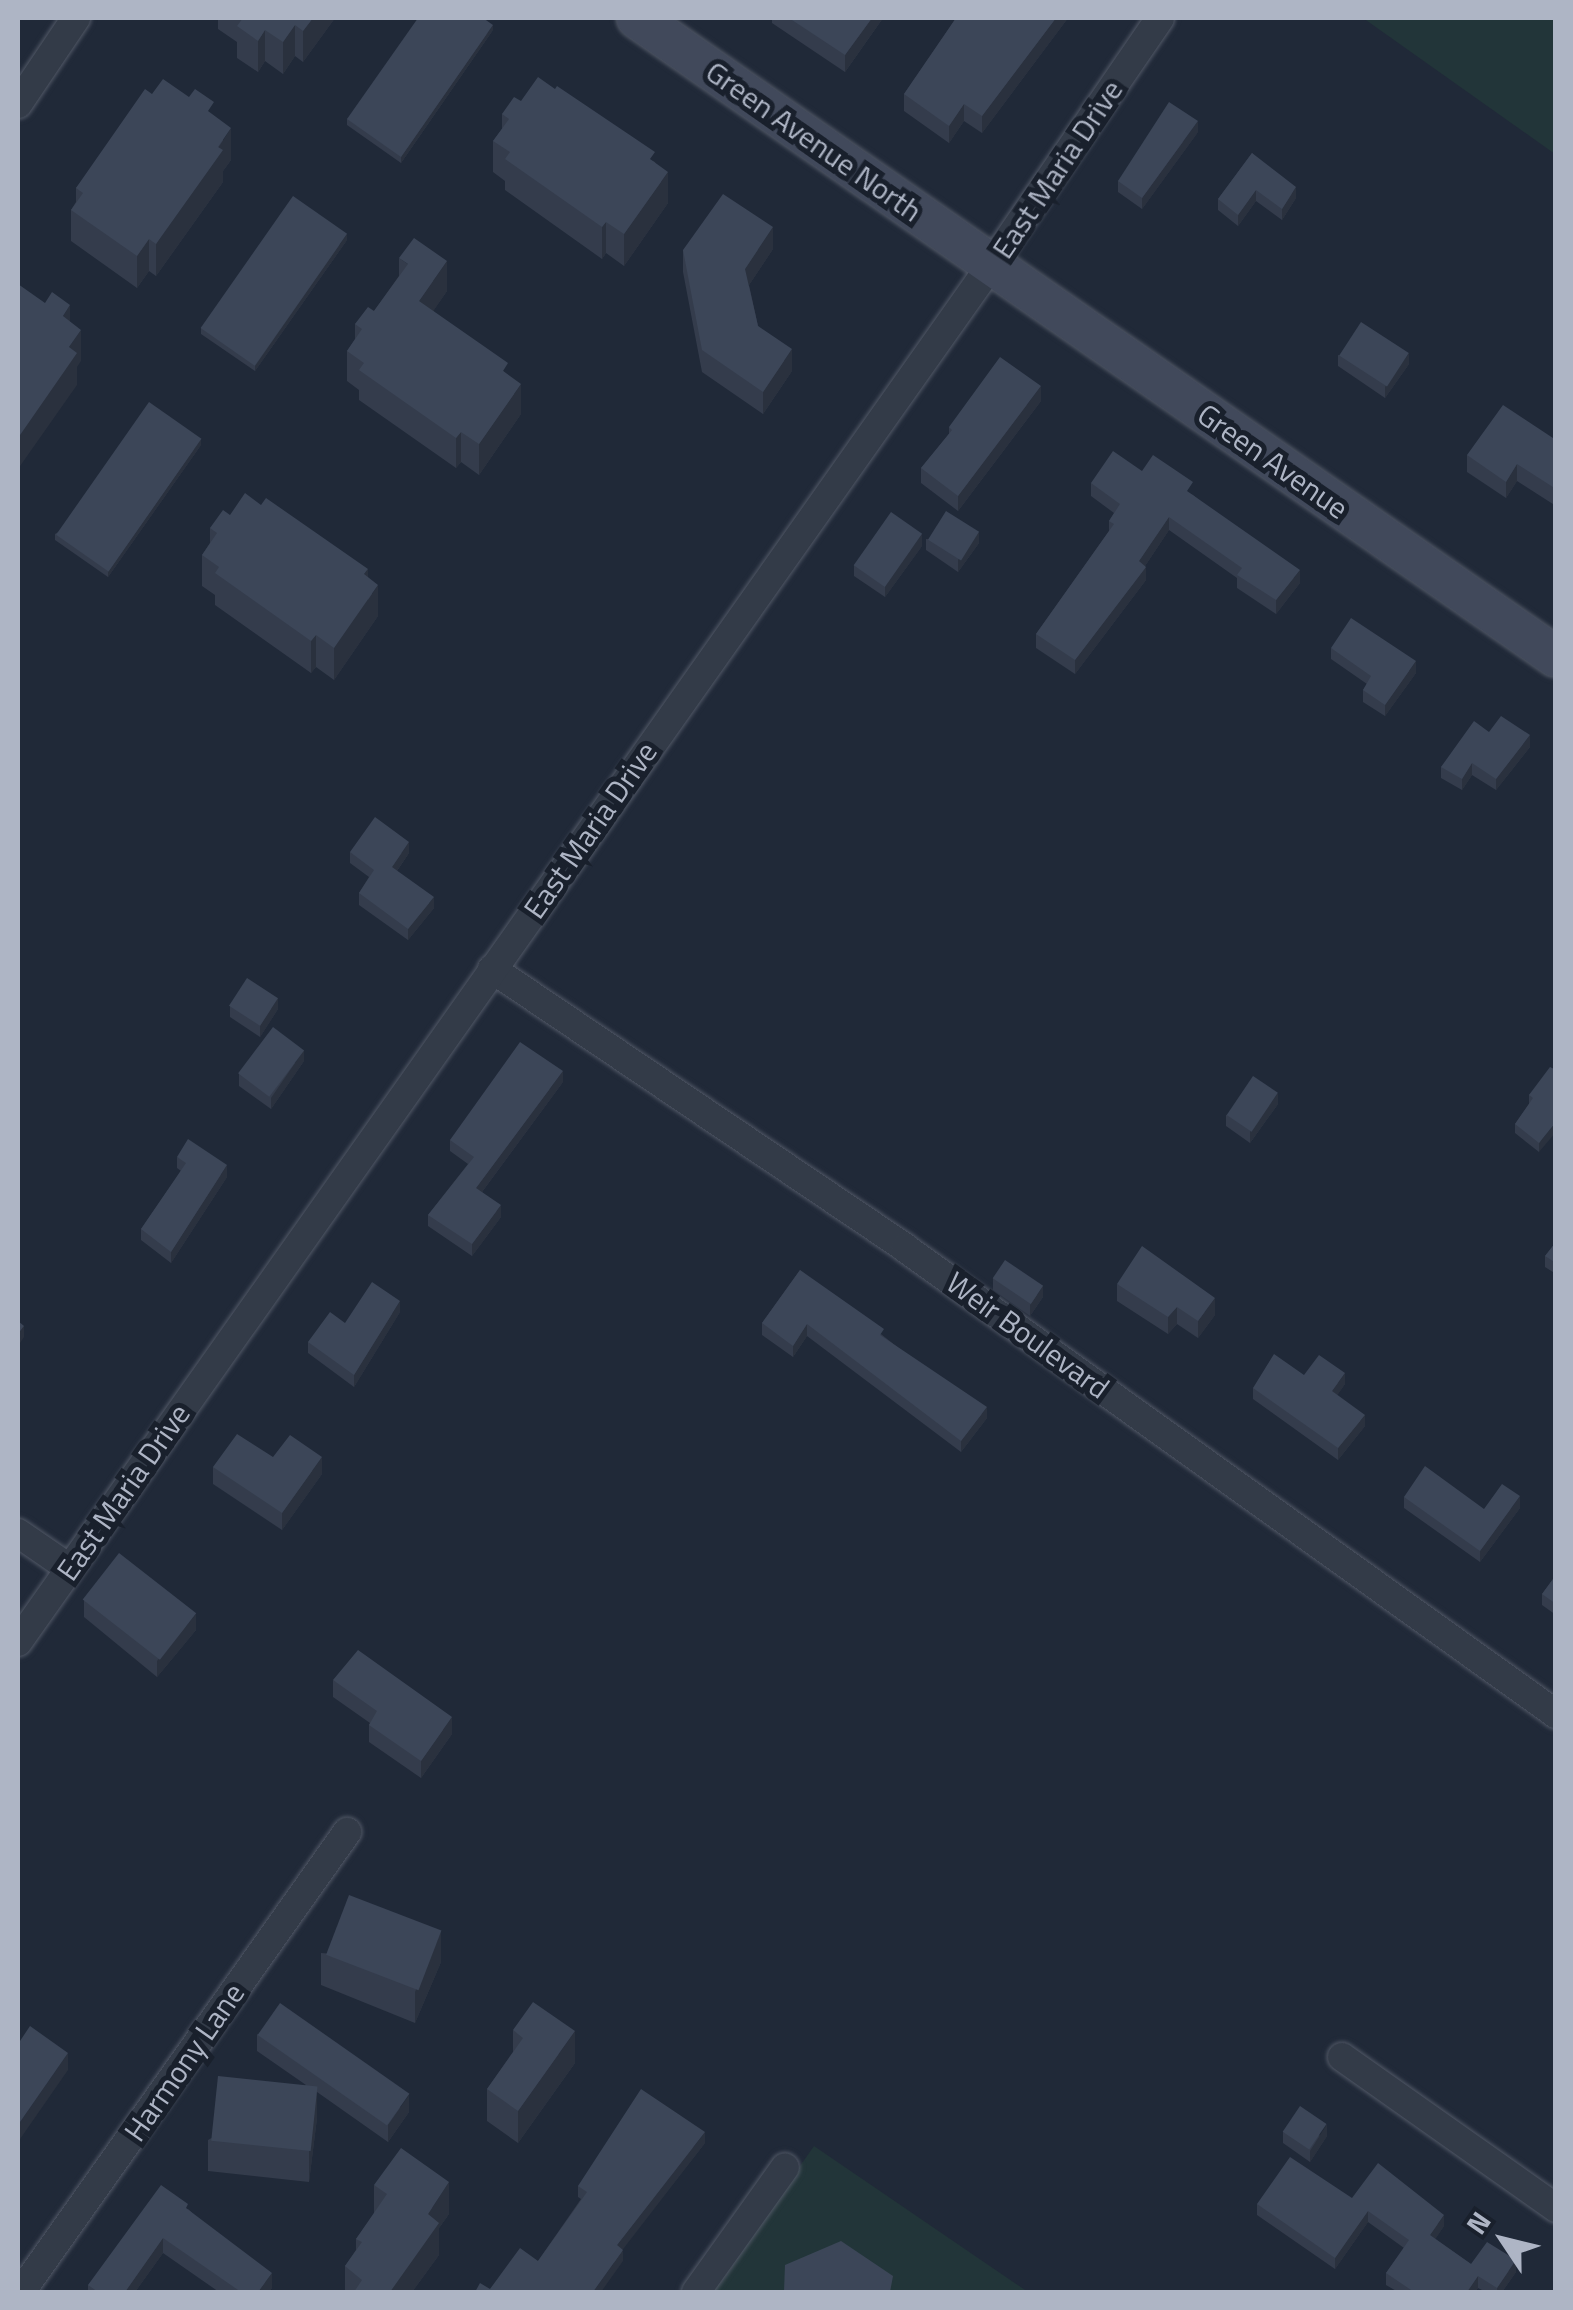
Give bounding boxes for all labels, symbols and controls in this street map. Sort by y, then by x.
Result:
street label: Green Avenue North [699,53,929,229]
street label: East Maria Drive [984,73,1130,265]
street label: Green Avenue [1191,396,1355,526]
street label: East Maria Drive [516,735,664,925]
street label: Weir Boulevard [940,1264,1116,1406]
street label: East Maria Drive [49,1397,197,1587]
street label: Harmony Lane [116,1976,252,2148]
north arrow [1453,2190,1553,2290]
text: N [1455,2202,1501,2243]

